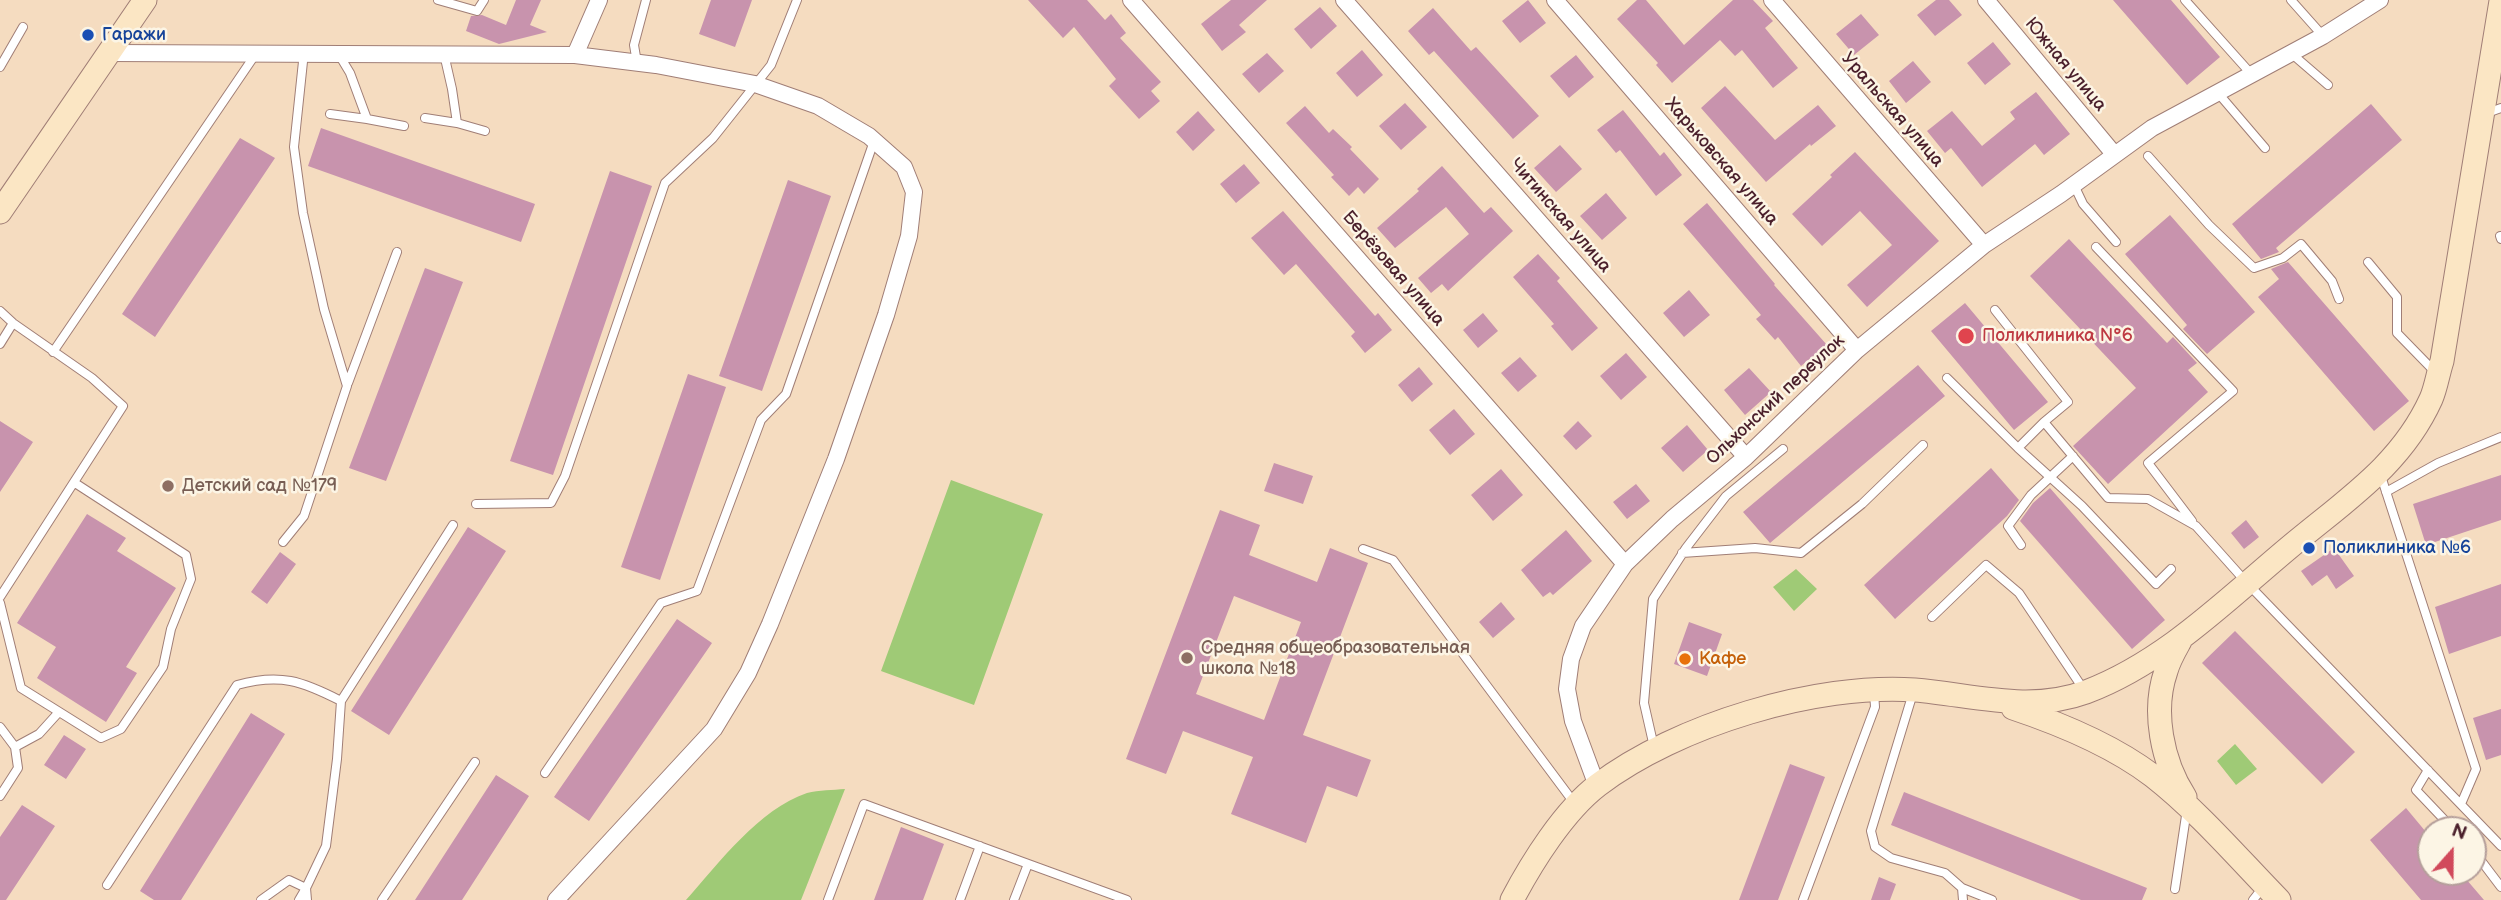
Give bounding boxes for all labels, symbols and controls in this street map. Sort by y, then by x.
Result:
street label: Южная улица [2020,14,2110,116]
place label: Гаражи [102,24,166,46]
marker: Гаражи [80,27,96,43]
street label: Уральская улица [1836,48,1948,172]
street label: Харьковская улица [1660,94,1782,230]
street label: Читинская улица [1505,155,1615,277]
street label: Берёзовая улица [1337,207,1449,331]
place label: Поликлиника N°6 [1982,325,2133,347]
marker: Поликлиника N°6 [1956,326,1976,346]
street label: Ольхонский переулок [1702,330,1850,470]
place label: Детский сад №179 [182,475,337,497]
marker: Детский сад №179 [160,478,176,494]
place label: Поликлиника №6 [2323,537,2471,559]
marker: Поликлиника №6 [2301,540,2317,556]
place label: Средняя общеобразовательная школа №18 [1201,637,1470,680]
place label: Кафе [1699,648,1746,670]
marker: Средняя общеобразовательная школа №18 [1179,650,1195,666]
marker: Кафе [1677,651,1693,667]
north arrow [2417,816,2487,886]
text: N [2448,820,2470,846]

